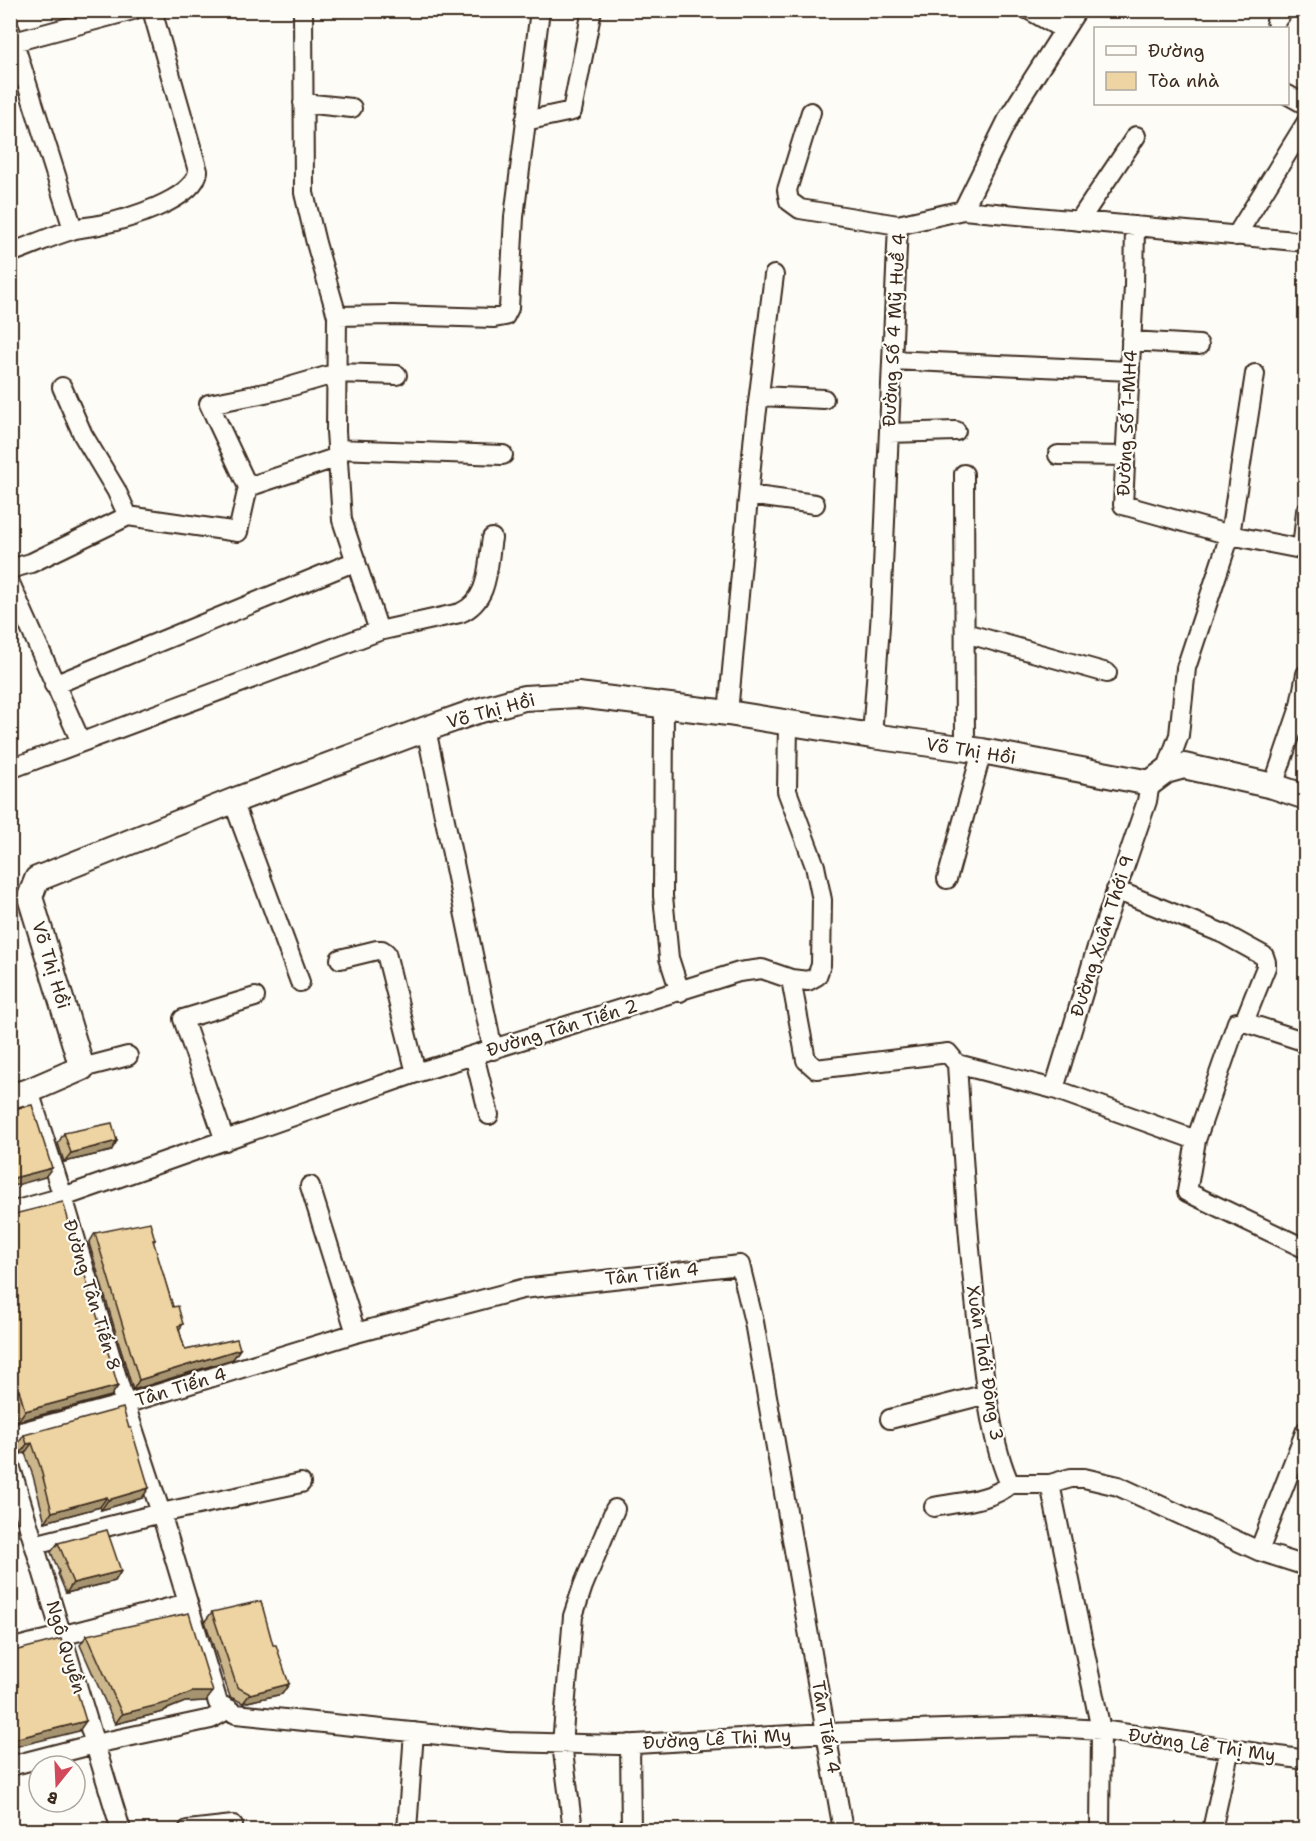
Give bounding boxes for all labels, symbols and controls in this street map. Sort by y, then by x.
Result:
legend [1094,27,1289,105]
text: Đường [1148,39,1205,63]
text: Tòa nhà [1148,69,1219,93]
street label: Đường Số 4 Mỹ Huề 4 [877,232,911,428]
street label: Đường Số 1-MH4 [1111,349,1143,497]
street label: Võ Thị Hồi [444,688,538,734]
street label: Võ Thị Hồi [924,732,1018,770]
street label: Đường Xuân Thới 9 [1065,852,1139,1020]
street label: Võ Thị Hồi [26,918,76,1012]
street label: Đường Tân Tiến 2 [484,994,640,1062]
street label: Đường Tân Tiến 8 [58,1217,126,1373]
street label: Tân Tiến 4 [604,1257,700,1291]
street label: Xuân Thới Đông 3 [961,1284,1009,1442]
street label: Tân Tiến 4 [133,1362,229,1412]
street label: Ngô Quyền [40,1598,92,1696]
street label: Tân Tiến 4 [806,1679,846,1775]
street label: Đường Lê Thị My [642,1723,792,1755]
street label: Đường Lê Thị My [1127,1723,1277,1767]
north arrow [27,1754,87,1814]
text: B [44,1786,60,1809]

